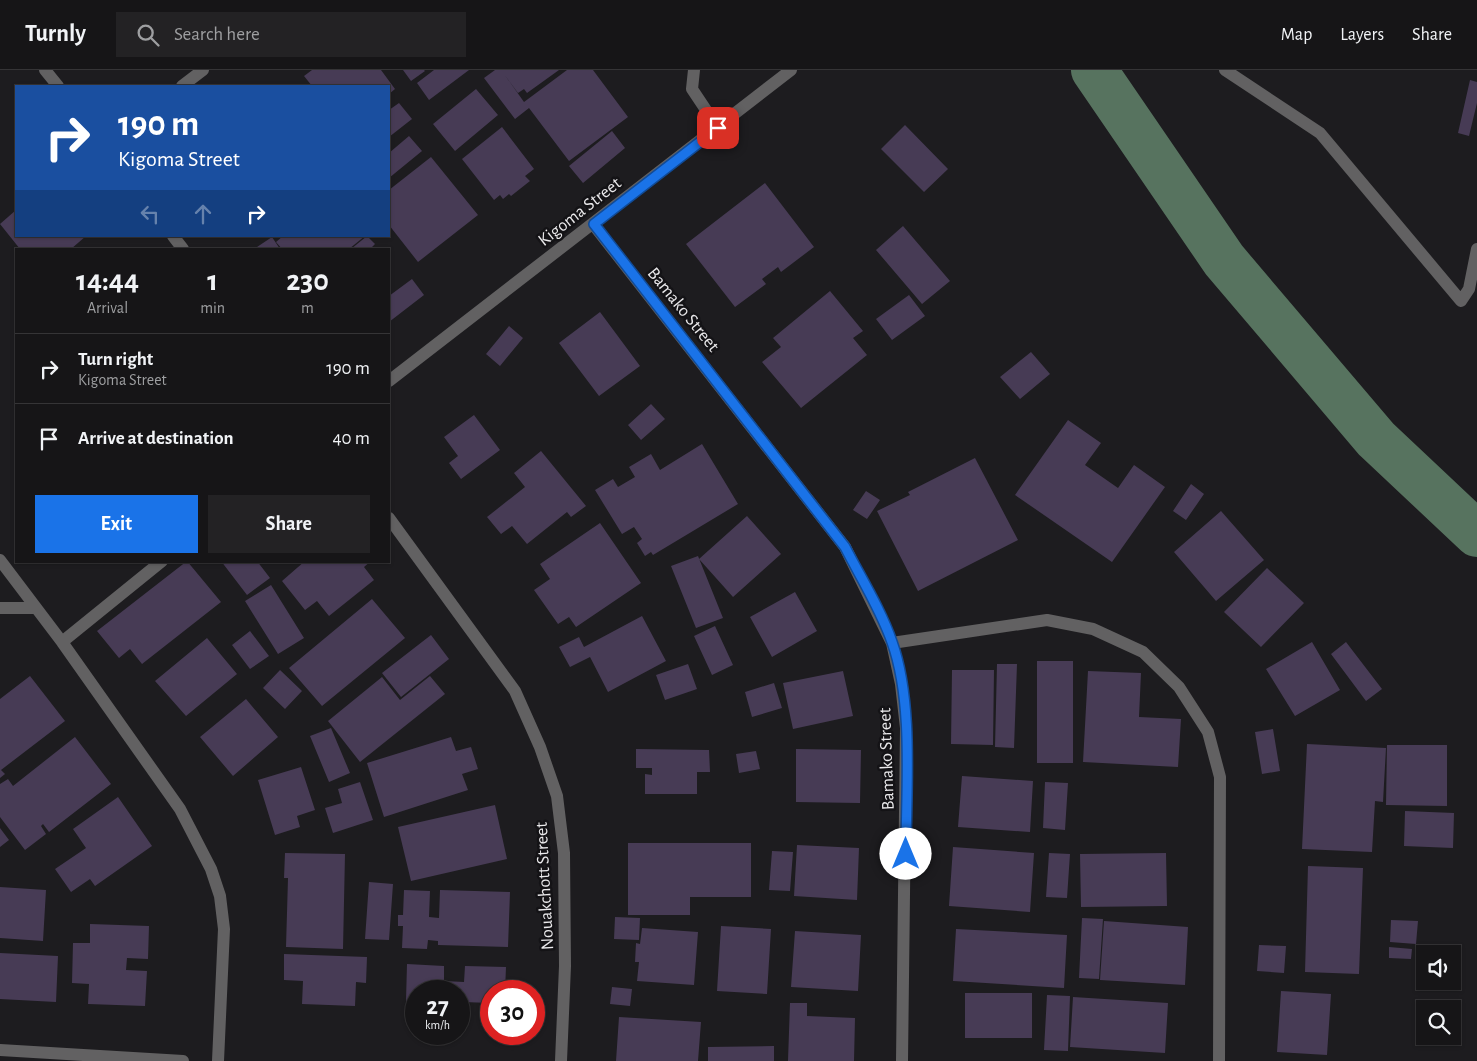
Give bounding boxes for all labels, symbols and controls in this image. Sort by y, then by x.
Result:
search box [116,12,466,57]
icon: search [134,21,162,49]
text: Turnly [25,22,86,46]
text: Search here [174,25,260,44]
text: Map [1281,26,1312,44]
text: Layers [1340,26,1384,44]
text: Share [1412,26,1452,44]
icon: right [35,105,100,170]
text: 190 m [118,107,199,142]
pin [697,107,739,149]
icon: arrive [704,114,732,142]
text: Kigoma Street [118,148,240,170]
street label: Kigoma Street [535,174,625,250]
icon: left [136,200,164,228]
icon: ahead [189,200,217,228]
icon: right [242,200,270,228]
street label: Bamako Street [644,264,722,356]
text: 14:44 [76,266,139,296]
text: 1 [207,266,218,296]
text: 230 [286,266,329,296]
text: Arrival [87,300,128,316]
text: min [200,300,225,316]
text: m [301,300,314,316]
text: Turn right [78,350,153,369]
icon: right [35,355,63,383]
text: 190 m [326,359,370,378]
text: Kigoma Street [78,372,167,388]
icon: arrive [35,425,63,453]
text: Arrive at destination [78,429,234,448]
text: 40 m [332,429,370,448]
button: Exit [35,495,198,553]
button: Share [208,495,370,553]
street label: Bamako Street [876,707,898,811]
street label: Nouakchott Street [533,821,557,950]
position arrow [879,827,931,879]
map controls [1416,945,1461,1045]
button: sound [1416,945,1461,990]
speed limit sign: 30 [480,980,545,1045]
text: 27 [426,994,449,1019]
button: search [1416,1000,1461,1045]
text: km/h [425,1019,450,1031]

